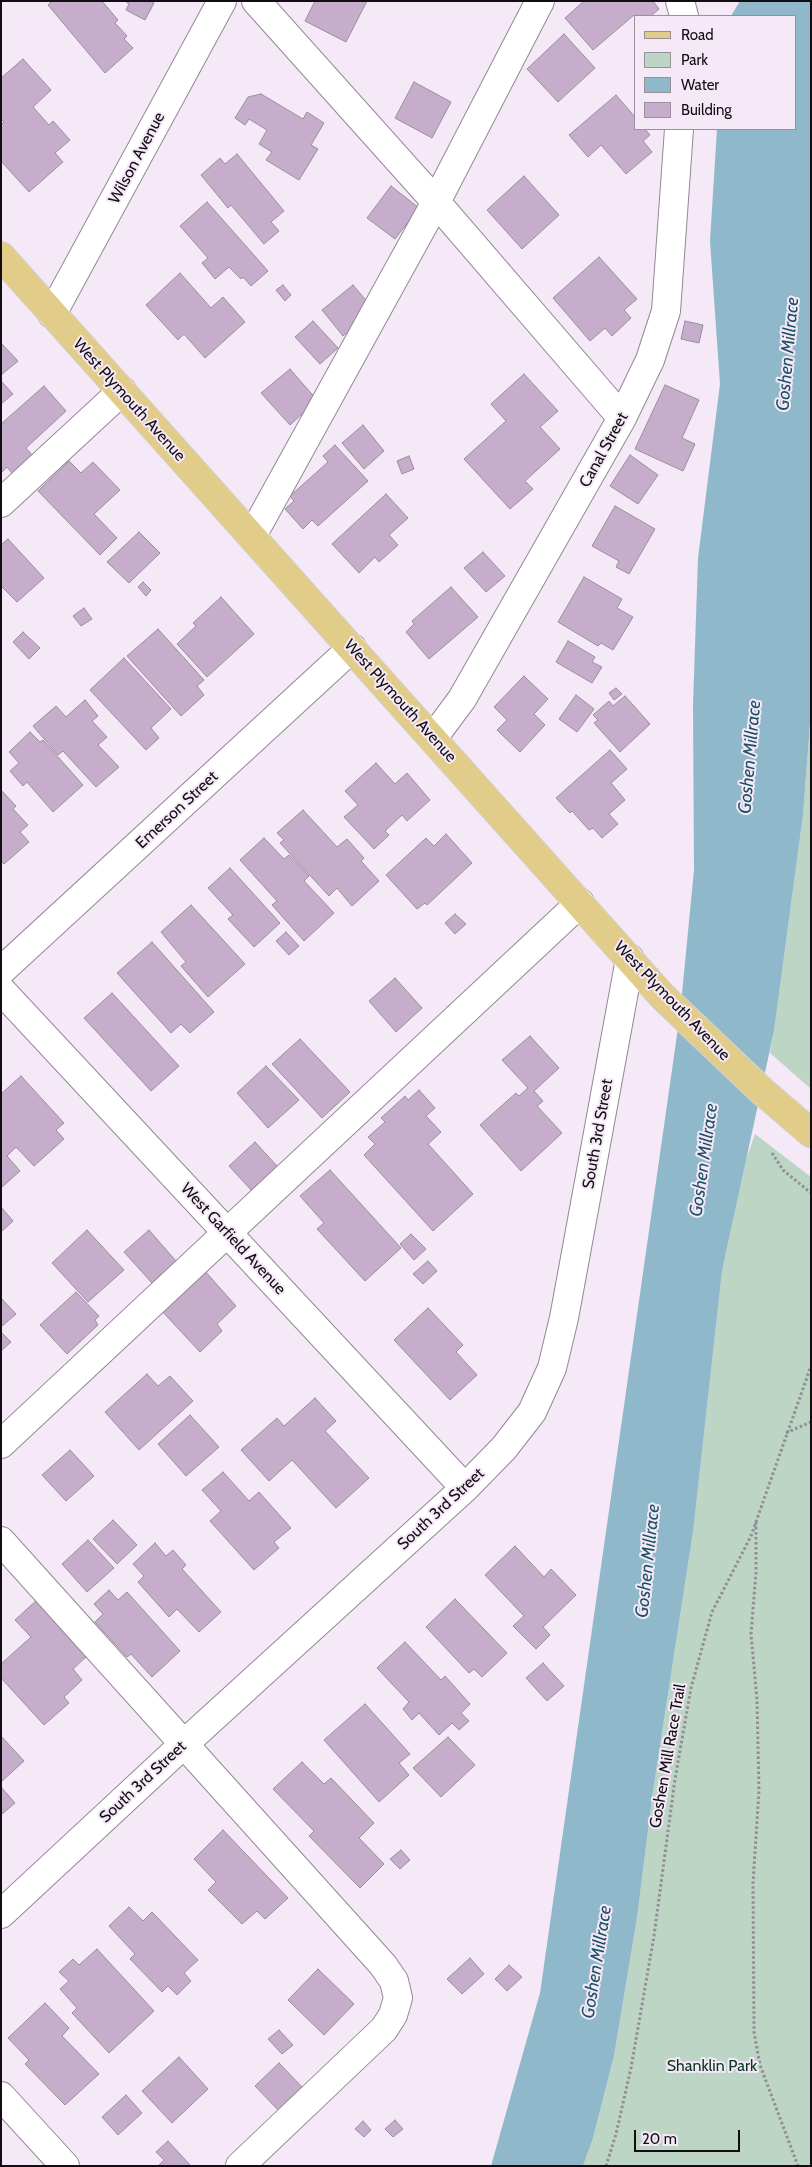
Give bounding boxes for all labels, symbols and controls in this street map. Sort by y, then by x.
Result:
legend [634,15,797,130]
text: Road [681,26,714,44]
text: Park [681,51,708,69]
text: Water [681,76,719,94]
text: Building [681,101,732,119]
street label: Wilson Avenue [105,109,169,207]
water label: Goshen Millrace [772,296,804,412]
street label: West Plymouth Avenue [69,335,189,465]
street label: Canal Street [576,409,632,491]
street label: West Plymouth Avenue [340,636,460,766]
water label: Goshen Millrace [734,699,766,815]
street label: Emerson Street [132,767,222,853]
street label: West Plymouth Avenue [610,937,734,1065]
street label: South 3rd Street [579,1078,617,1190]
water label: Goshen Millrace [685,1102,723,1218]
street label: West Garfield Avenue [176,1179,290,1299]
street label: South 3rd Street [394,1464,488,1554]
water label: Goshen Millrace [631,1503,665,1619]
street label: Goshen Mill Race Trail [646,1682,690,1830]
street label: South 3rd Street [96,1737,190,1827]
water label: Goshen Millrace [577,1904,617,2020]
park label: Shanklin Park [667,2056,757,2076]
scale bar [637,2120,743,2152]
text: 20 m [642,2130,677,2148]

